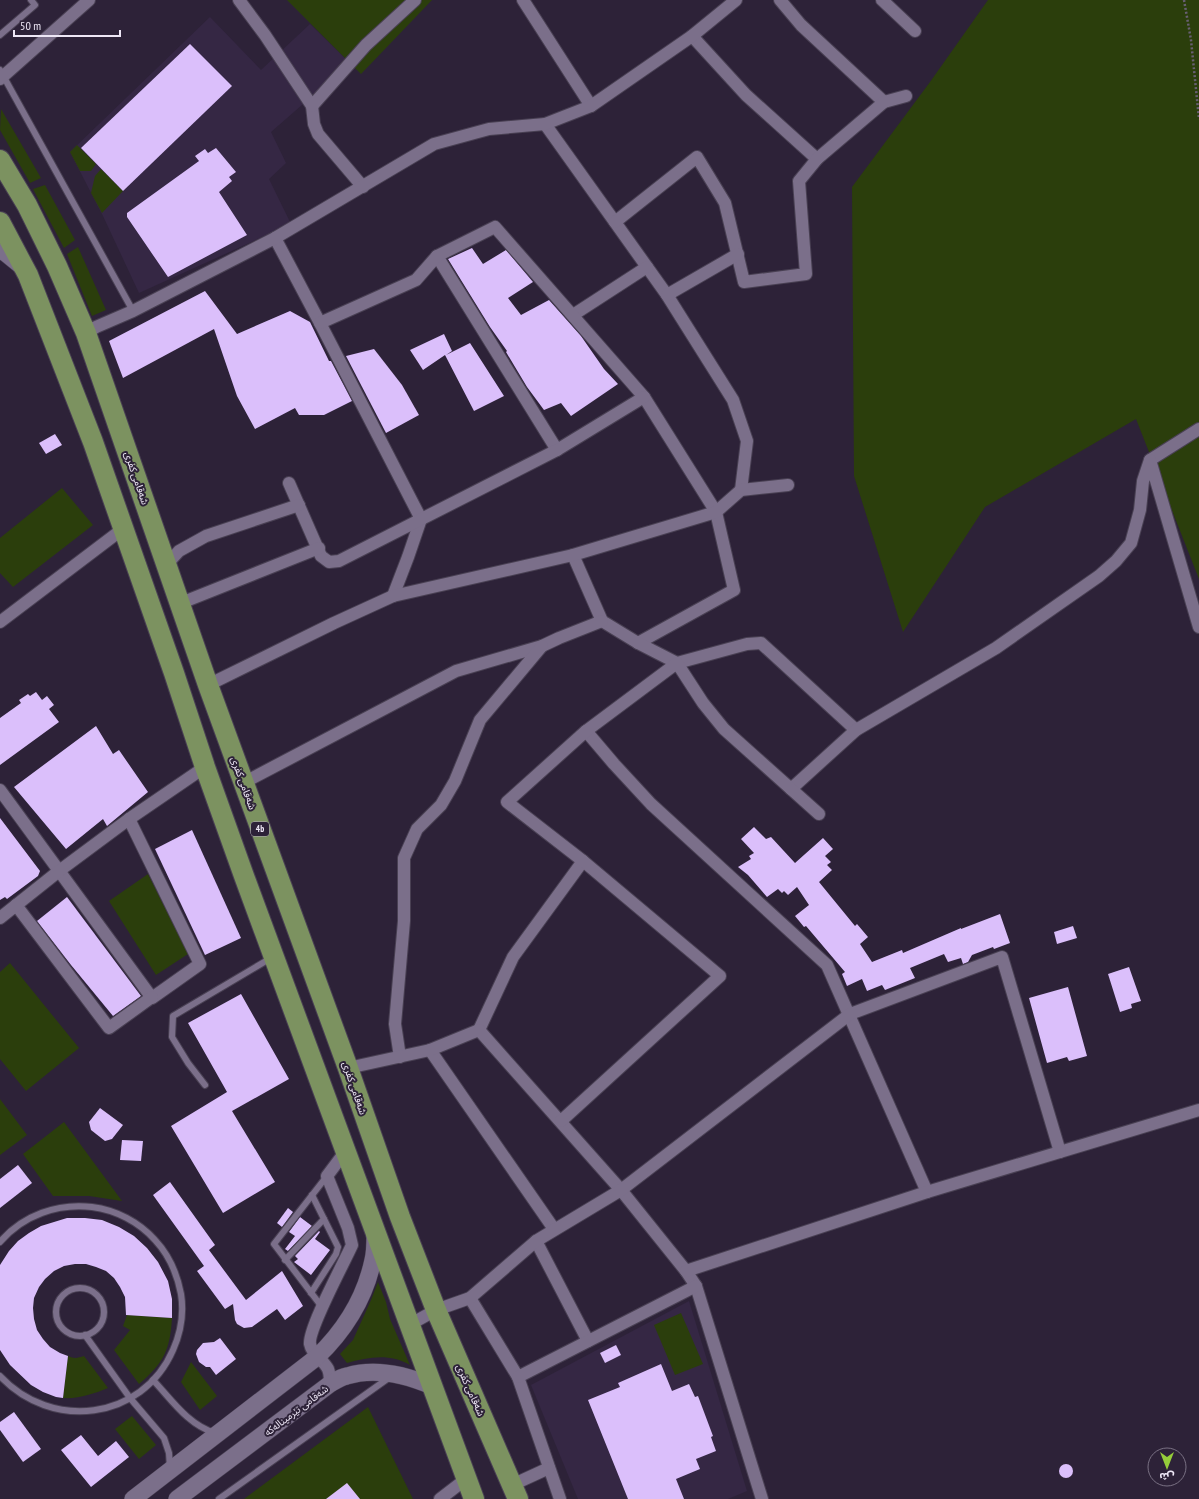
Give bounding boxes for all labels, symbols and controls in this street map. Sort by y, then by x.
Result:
scale bar [14,12,120,38]
text: 50 m [20,18,41,33]
street label: شەقامی کفری [121,450,152,507]
street label: شەقامی کفری [228,755,259,812]
road number: 4b [251,822,269,836]
street label: شەقامی کفری [339,1060,370,1117]
street label: شەقامی کفری [453,1362,488,1418]
street label: شەقامی تێرمینالەکە [262,1382,331,1439]
north arrow [1147,1447,1187,1487]
text: ش [1159,1470,1175,1484]

